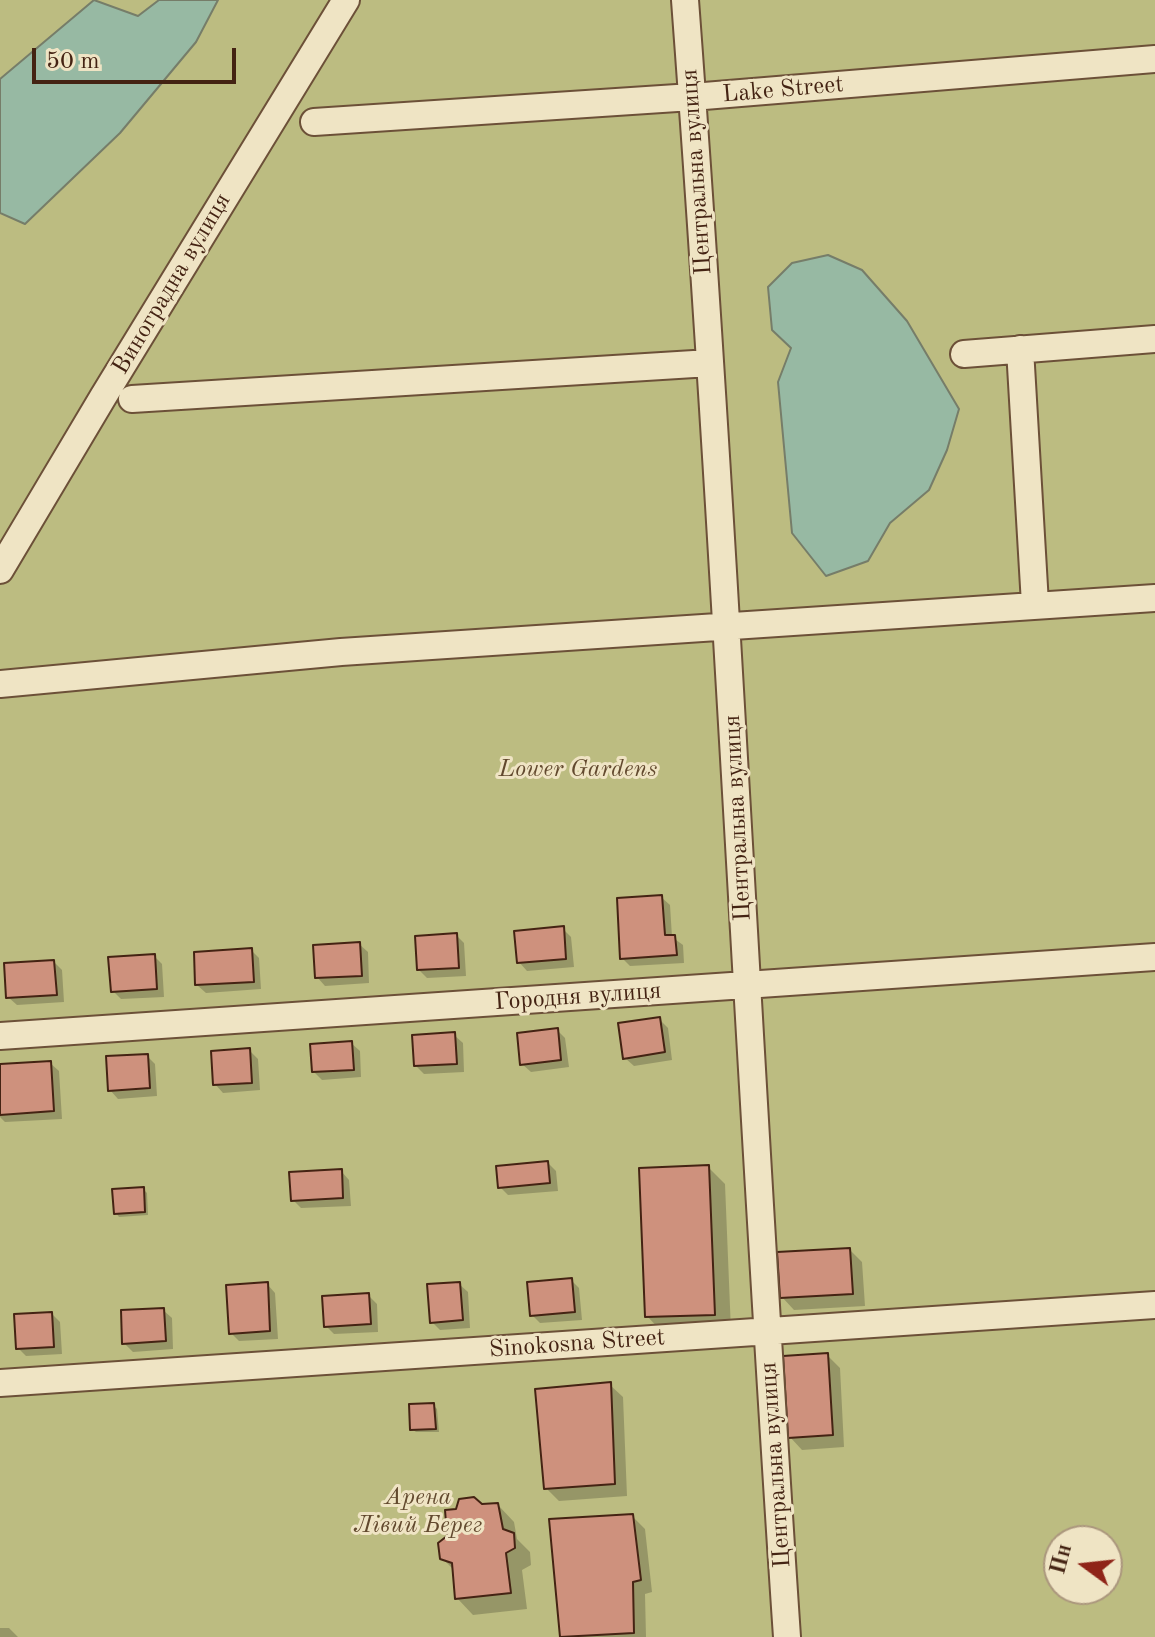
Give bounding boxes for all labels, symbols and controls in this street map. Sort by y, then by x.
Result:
scale bar [36,32,240,82]
text: 50 m [46,50,100,74]
street label: Центральна вулиця [675,68,719,276]
street label: Lake Street [721,70,845,110]
street label: Виноградна вулиця [107,188,237,380]
street label: Центральна вулиця [718,714,758,922]
park label: Lower Gardens [499,756,657,784]
street label: Городня вулиця [494,977,662,1017]
street label: Sinokosna Street [488,1323,666,1365]
street label: Центральна вулиця [754,1361,798,1569]
park label: Арена Лівий Берег [353,1484,483,1540]
north arrow [1043,1525,1123,1605]
text: Пн [1047,1542,1076,1577]

